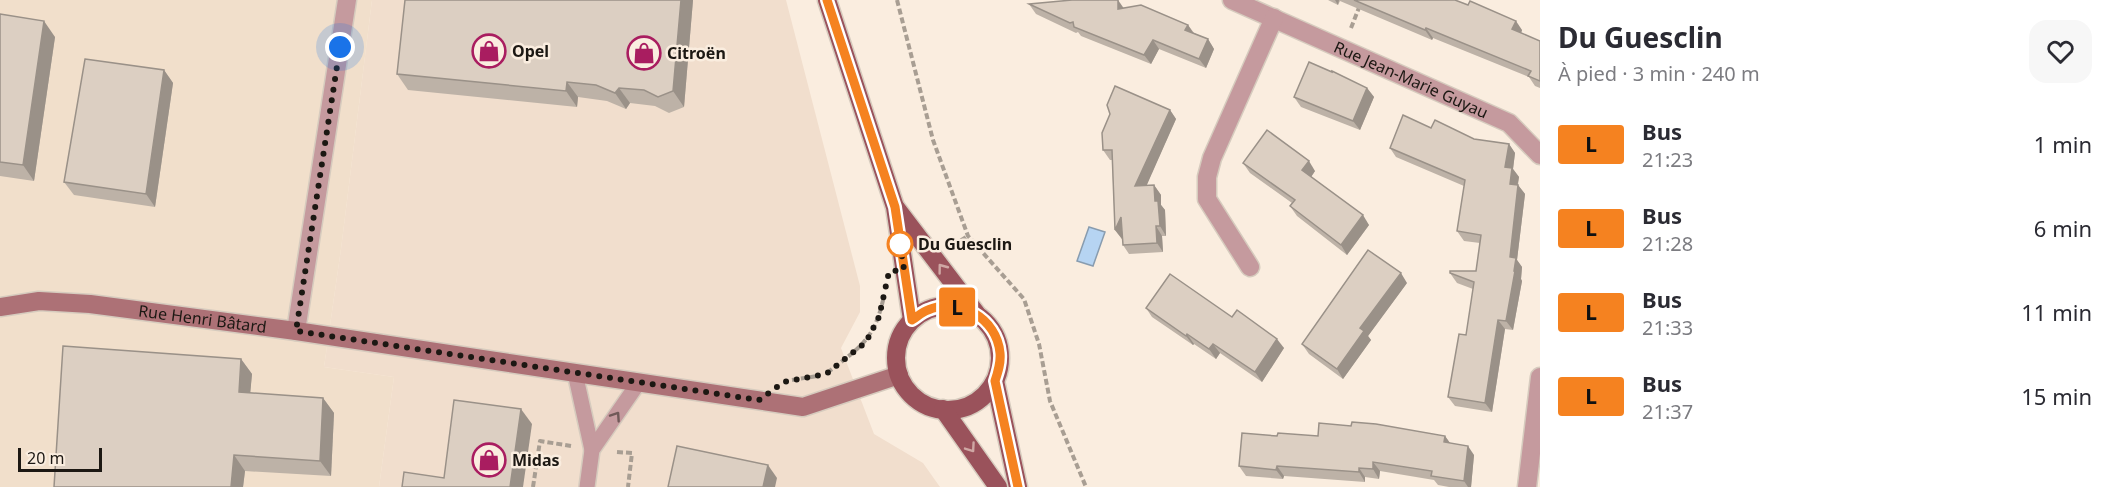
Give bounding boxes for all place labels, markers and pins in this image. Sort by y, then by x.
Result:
shop icon: Opel [471,33,507,69]
shop icon: Citroën [626,35,662,71]
place label: Opel [512,40,549,62]
place label: Citroën [667,42,726,64]
marker: Du Guesclin [887,231,913,257]
place label: Du Guesclin [918,233,1012,255]
shop icon: Midas [471,442,507,478]
place label: Midas [512,449,560,471]

